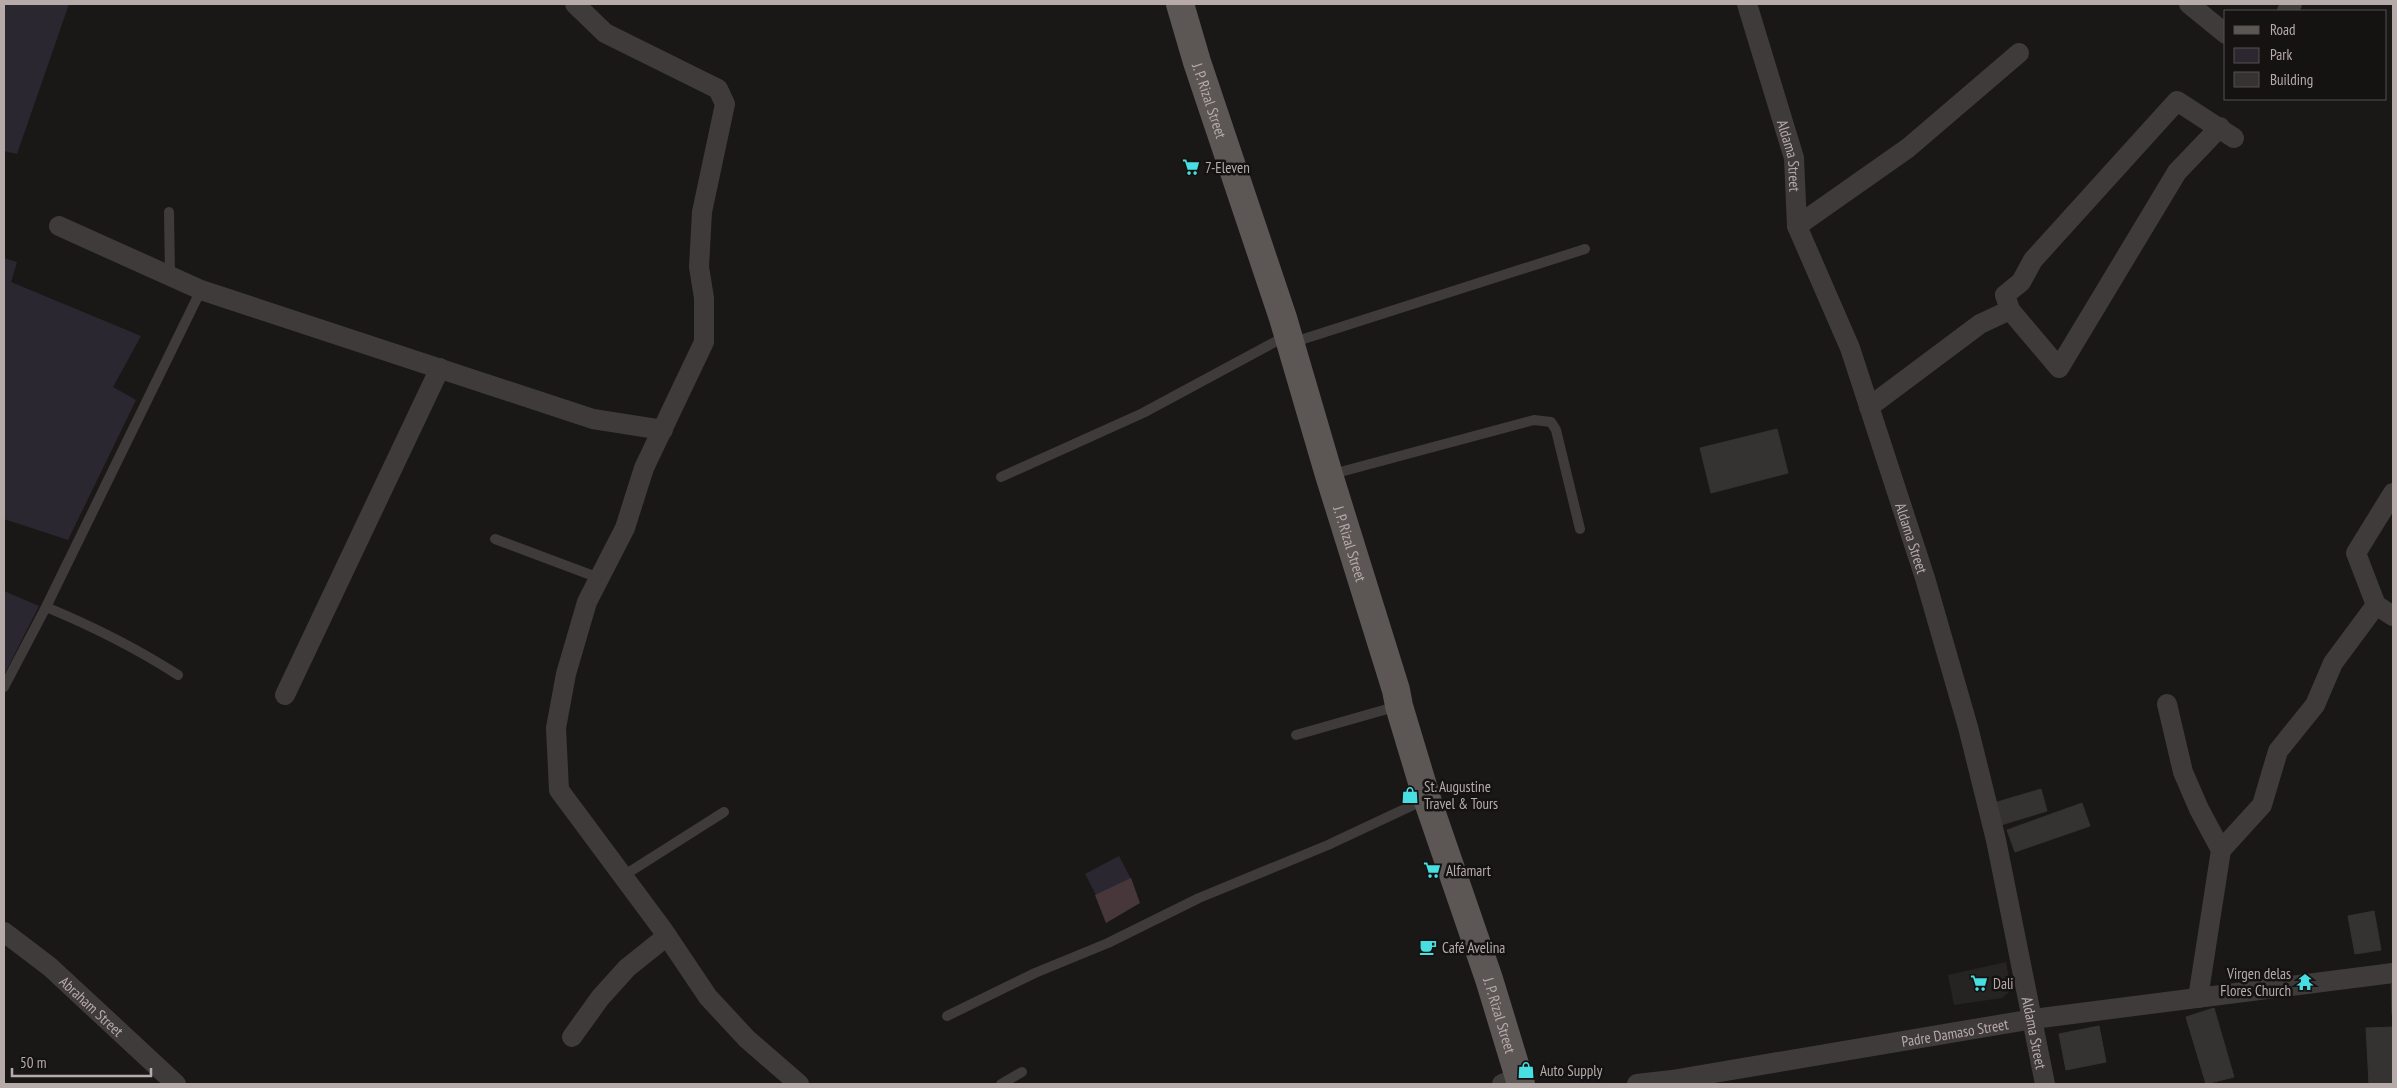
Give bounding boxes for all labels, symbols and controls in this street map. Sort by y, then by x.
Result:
legend [2224,10,2387,100]
text: Road [2270,20,2296,39]
text: Park [2270,45,2292,64]
street label: J. P. Rizal Street [1188,59,1231,141]
text: Building [2270,70,2313,89]
street label: Aldama Street [1773,117,1805,192]
supermarket icon: 7-Eleven [1181,157,1201,177]
place label: 7-Eleven [1205,158,1250,177]
street label: Aldama Street [1892,500,1932,576]
street label: J. P. Rizal Street [1329,503,1371,584]
place label: St. Augustine Travel & Tours [1424,777,1498,813]
shop icon: St. Augustine Travel & Tours [1400,785,1420,805]
supermarket icon: Alfamart [1422,860,1442,880]
place label: Alfamart [1446,861,1491,880]
cafe icon: Café Avelina [1418,937,1438,957]
place label: Café Avelina [1442,938,1505,957]
place label: Virgen delas Flores Church [2220,964,2291,1000]
street label: Abraham Street [56,972,128,1040]
temple icon: Virgen delas Flores Church [2295,972,2315,992]
supermarket icon: Dali [1969,973,1989,993]
street label: J. P. Rizal Street [1479,974,1521,1055]
place label: Dali [1993,974,2014,993]
street label: Aldama Street [2018,995,2051,1070]
street label: Padre Damaso Street [1900,1014,2010,1051]
scale bar [12,1046,151,1078]
text: 50 m [20,1053,46,1072]
shop icon: Auto Supply [1516,1060,1536,1080]
place label: Auto Supply [1540,1061,1603,1080]

